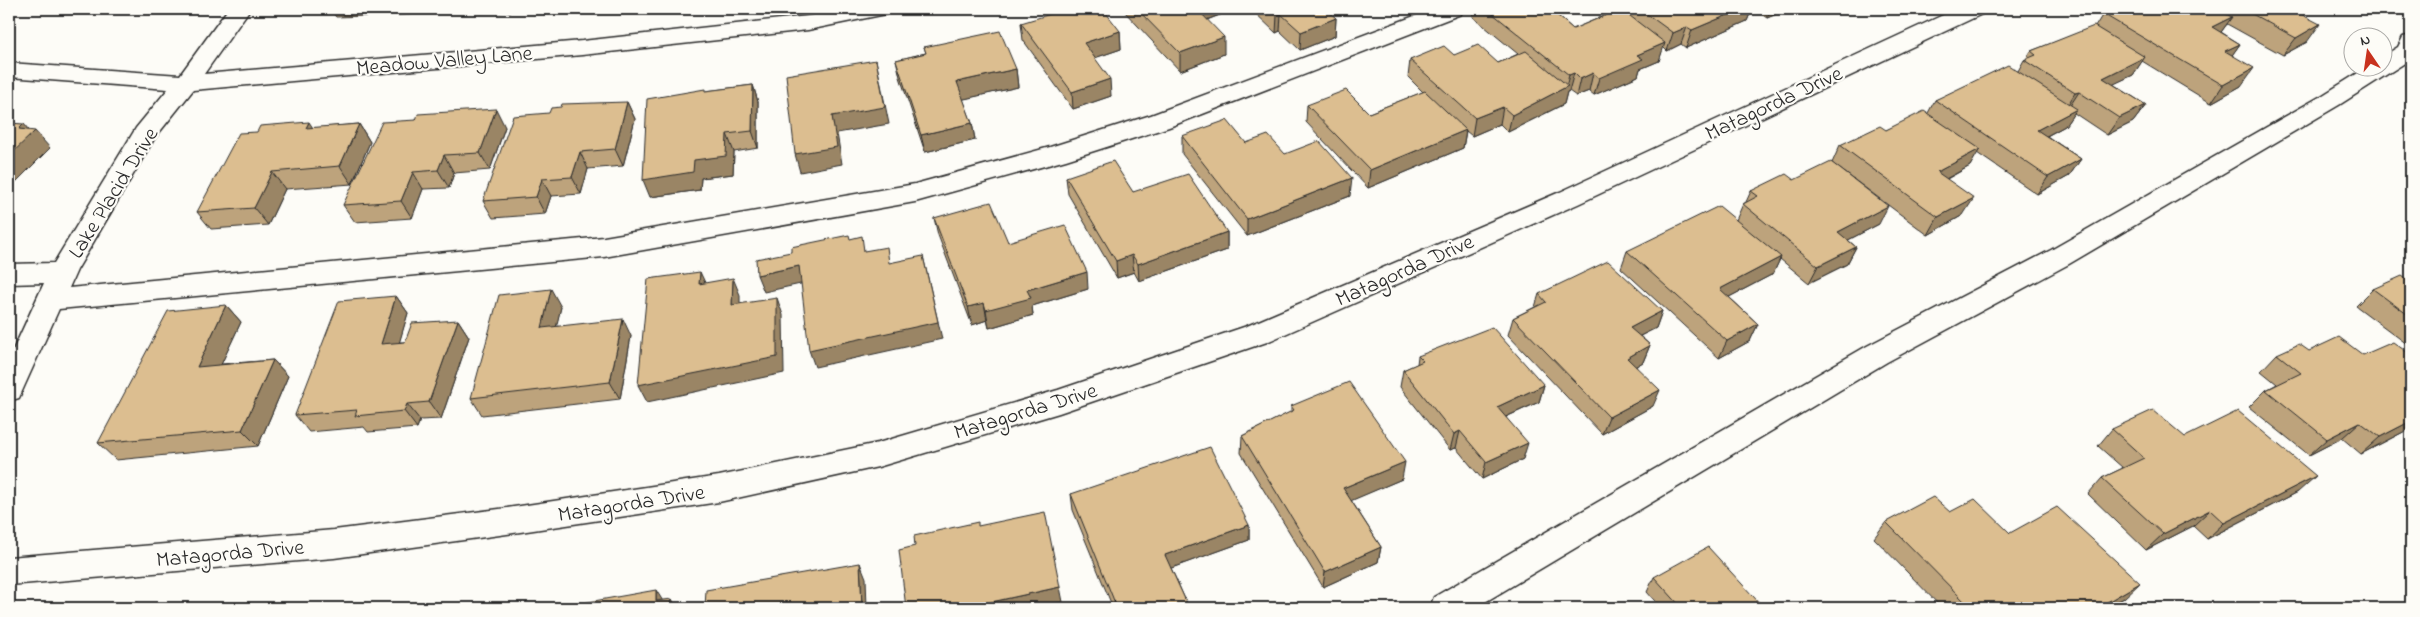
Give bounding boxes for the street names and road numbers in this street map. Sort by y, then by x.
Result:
street label: Meadow Valley Lane [355,38,534,87]
street label: Matagorda Drive [1700,59,1849,151]
street label: Lake Placid Drive [61,122,168,265]
street label: Matagorda Drive [1331,227,1480,317]
street label: Matagorda Drive [950,376,1102,451]
street label: Matagorda Drive [556,478,708,533]
street label: Matagorda Drive [155,533,306,578]

